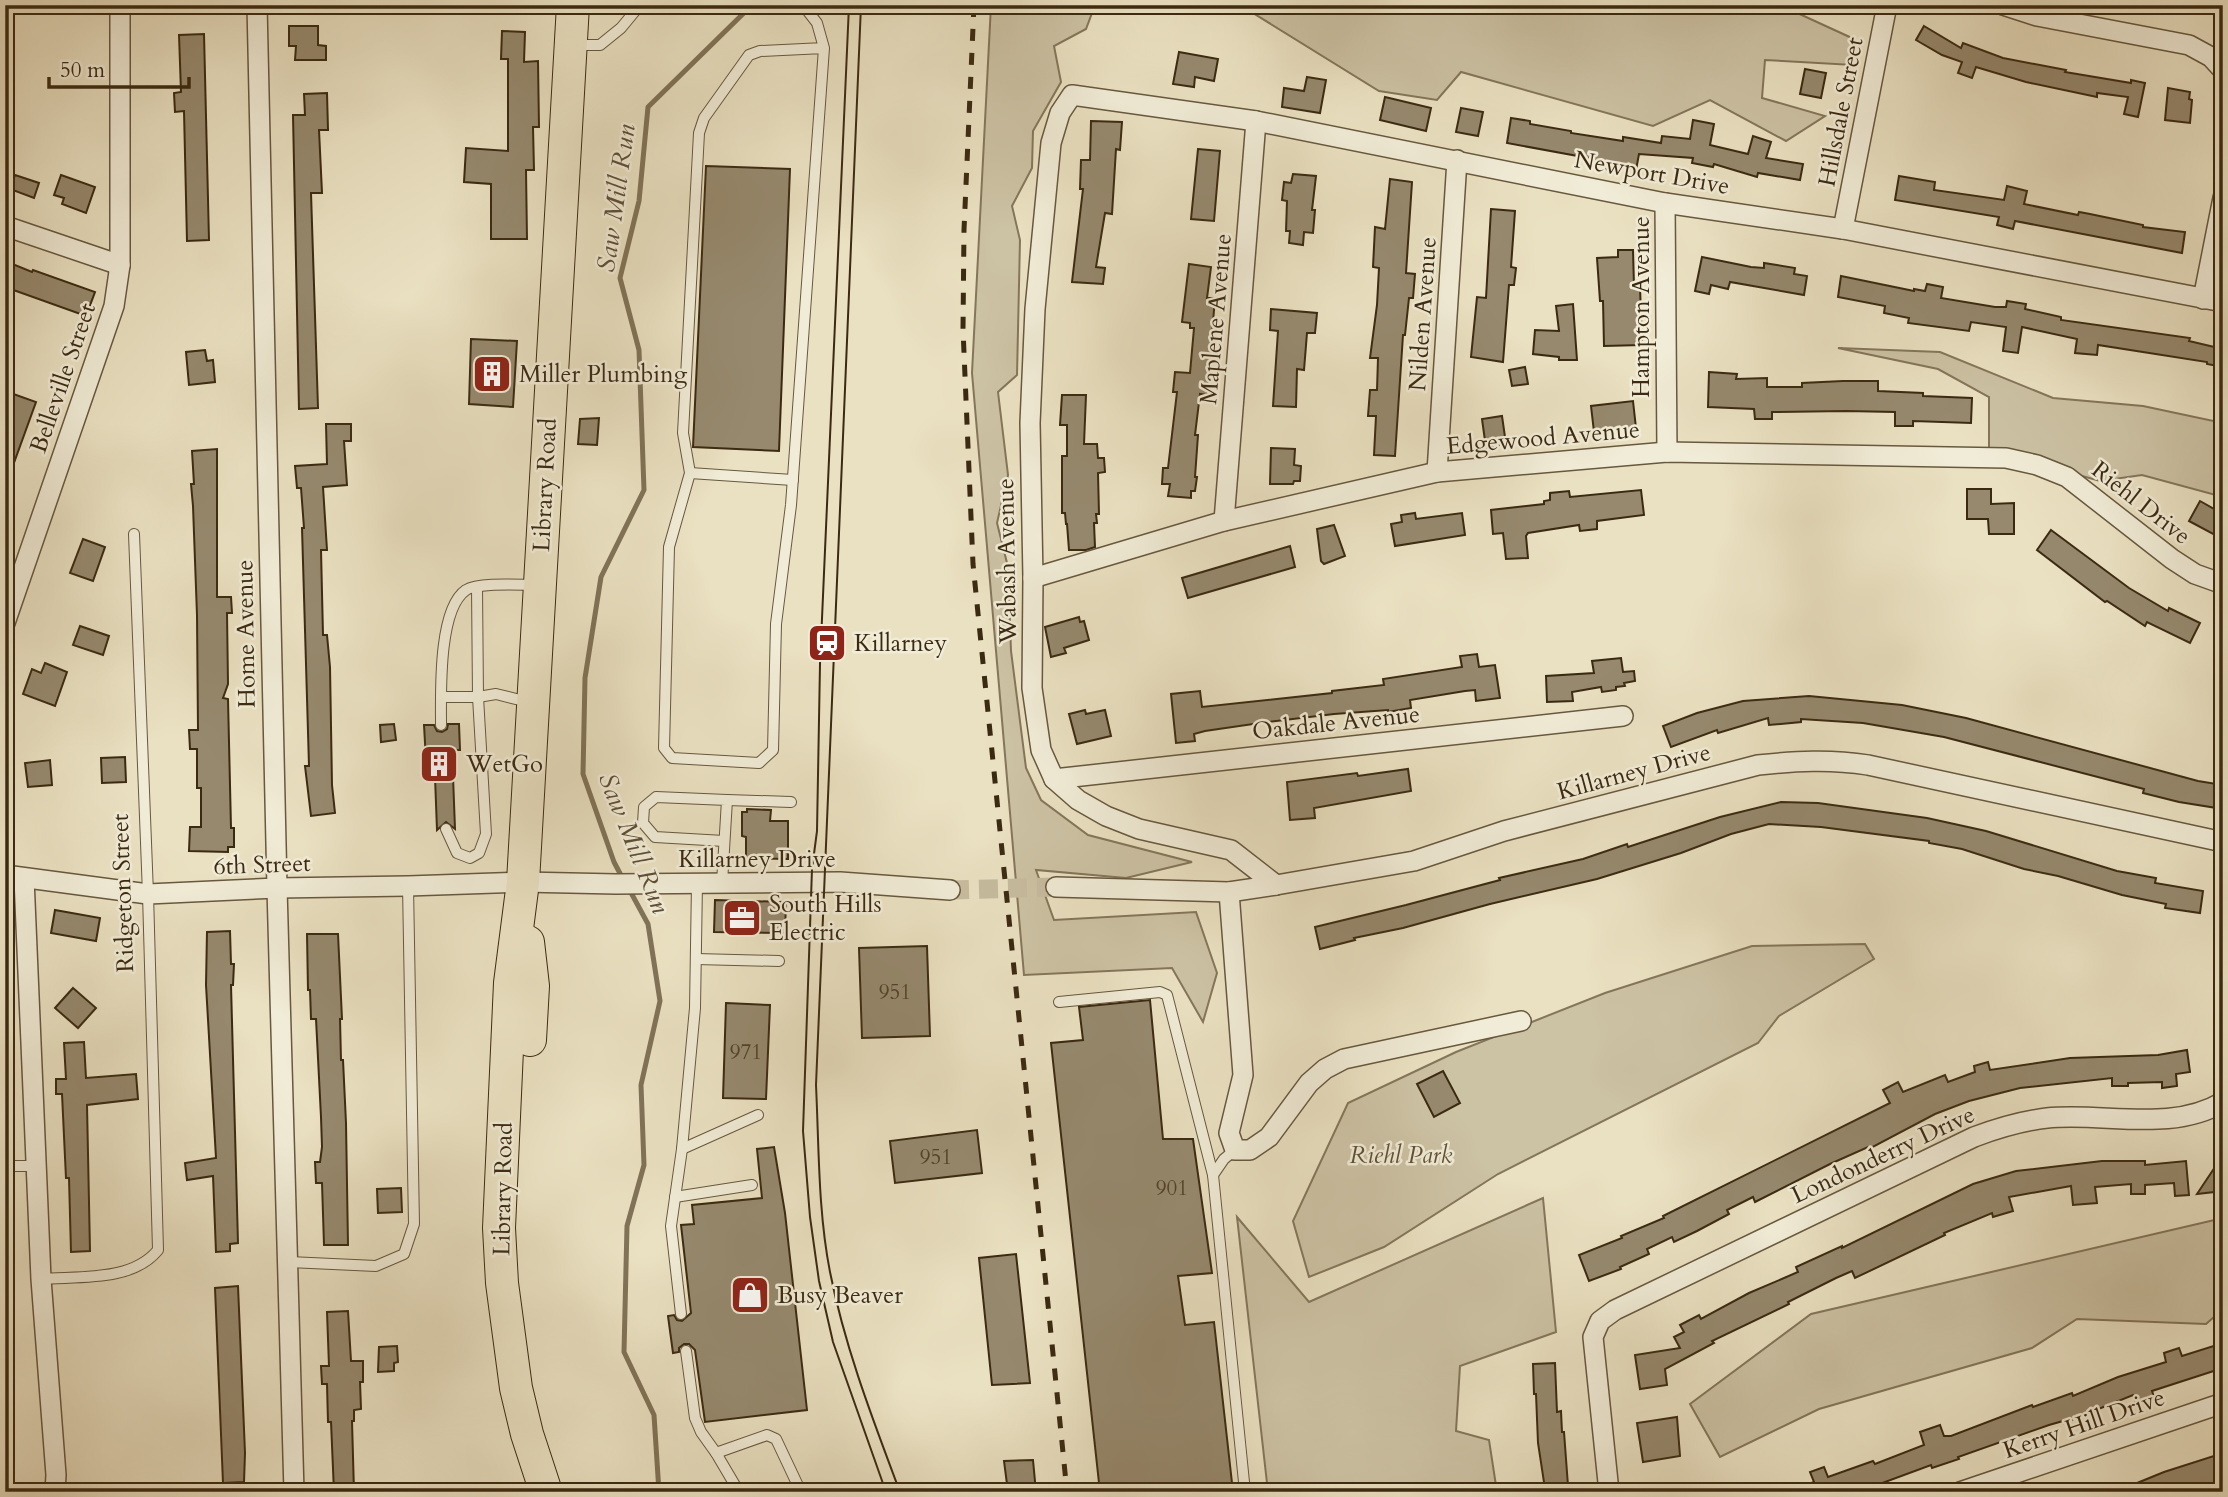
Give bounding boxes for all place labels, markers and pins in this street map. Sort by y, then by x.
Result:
building icon: Miller Plumbing [471,353,513,395]
place label: Miller Plumbing [519,358,688,391]
station icon: Killarney [806,622,848,664]
place label: Killarney [854,627,947,660]
building icon: WetGo [418,743,460,785]
place label: WetGo [465,748,543,781]
place label: South Hills Electric [769,888,881,949]
office icon: South Hills Electric [721,897,763,939]
shop icon: Busy Beaver [729,1274,771,1316]
place label: Busy Beaver [777,1279,903,1312]

